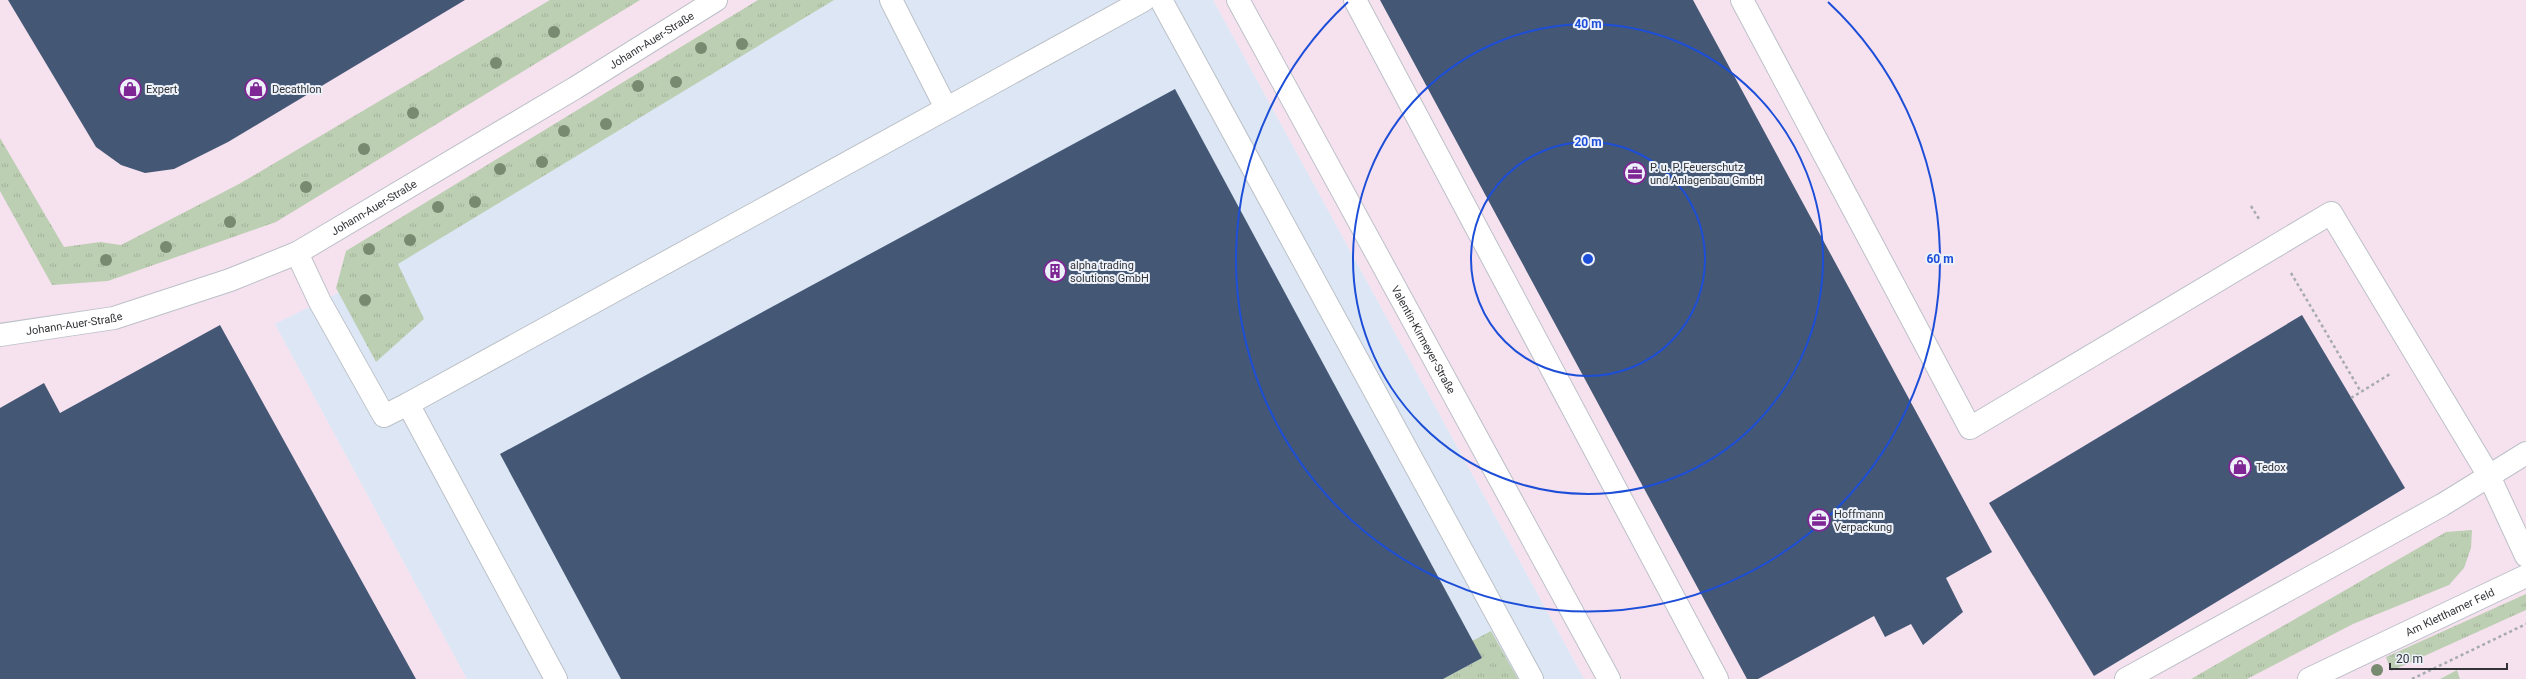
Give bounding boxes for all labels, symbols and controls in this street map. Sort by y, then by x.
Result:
street label: Johann-Auer-Straße [607,9,697,72]
text: 40 m [1574,17,1602,31]
shop icon: Expert [117,76,143,102]
shop icon: Decathlon [243,76,269,102]
place label: Expert [146,83,178,96]
place label: Decathlon [272,83,321,96]
text: 20 m [1574,135,1602,149]
office icon: P. u. P. Feuerschutz und Anlagenbau GmbH [1622,160,1648,186]
place label: P. u. P. Feuerschutz und Anlagenbau GmbH [1650,161,1763,187]
street label: Johann-Auer-Straße [329,177,420,238]
centre of rings [1581,252,1595,266]
text: 60 m [1926,252,1954,266]
building icon: alpha trading solutions GmbH [1042,258,1068,284]
place label: alpha trading solutions GmbH [1070,259,1149,285]
street label: Valentin-Kirmeyer-Straße [1388,283,1458,396]
street label: Johann-Auer-Straße [25,310,124,338]
shop icon: Tedox [2227,454,2253,480]
place label: Tedox [2256,461,2286,474]
office icon: Hoffmann Verpackung [1806,507,1832,533]
place label: Hoffmann Verpackung [1834,508,1892,534]
street label: Am Kletthamer Feld [2404,586,2497,639]
scale bar [2390,645,2507,671]
text: 20 m [2396,652,2423,666]

